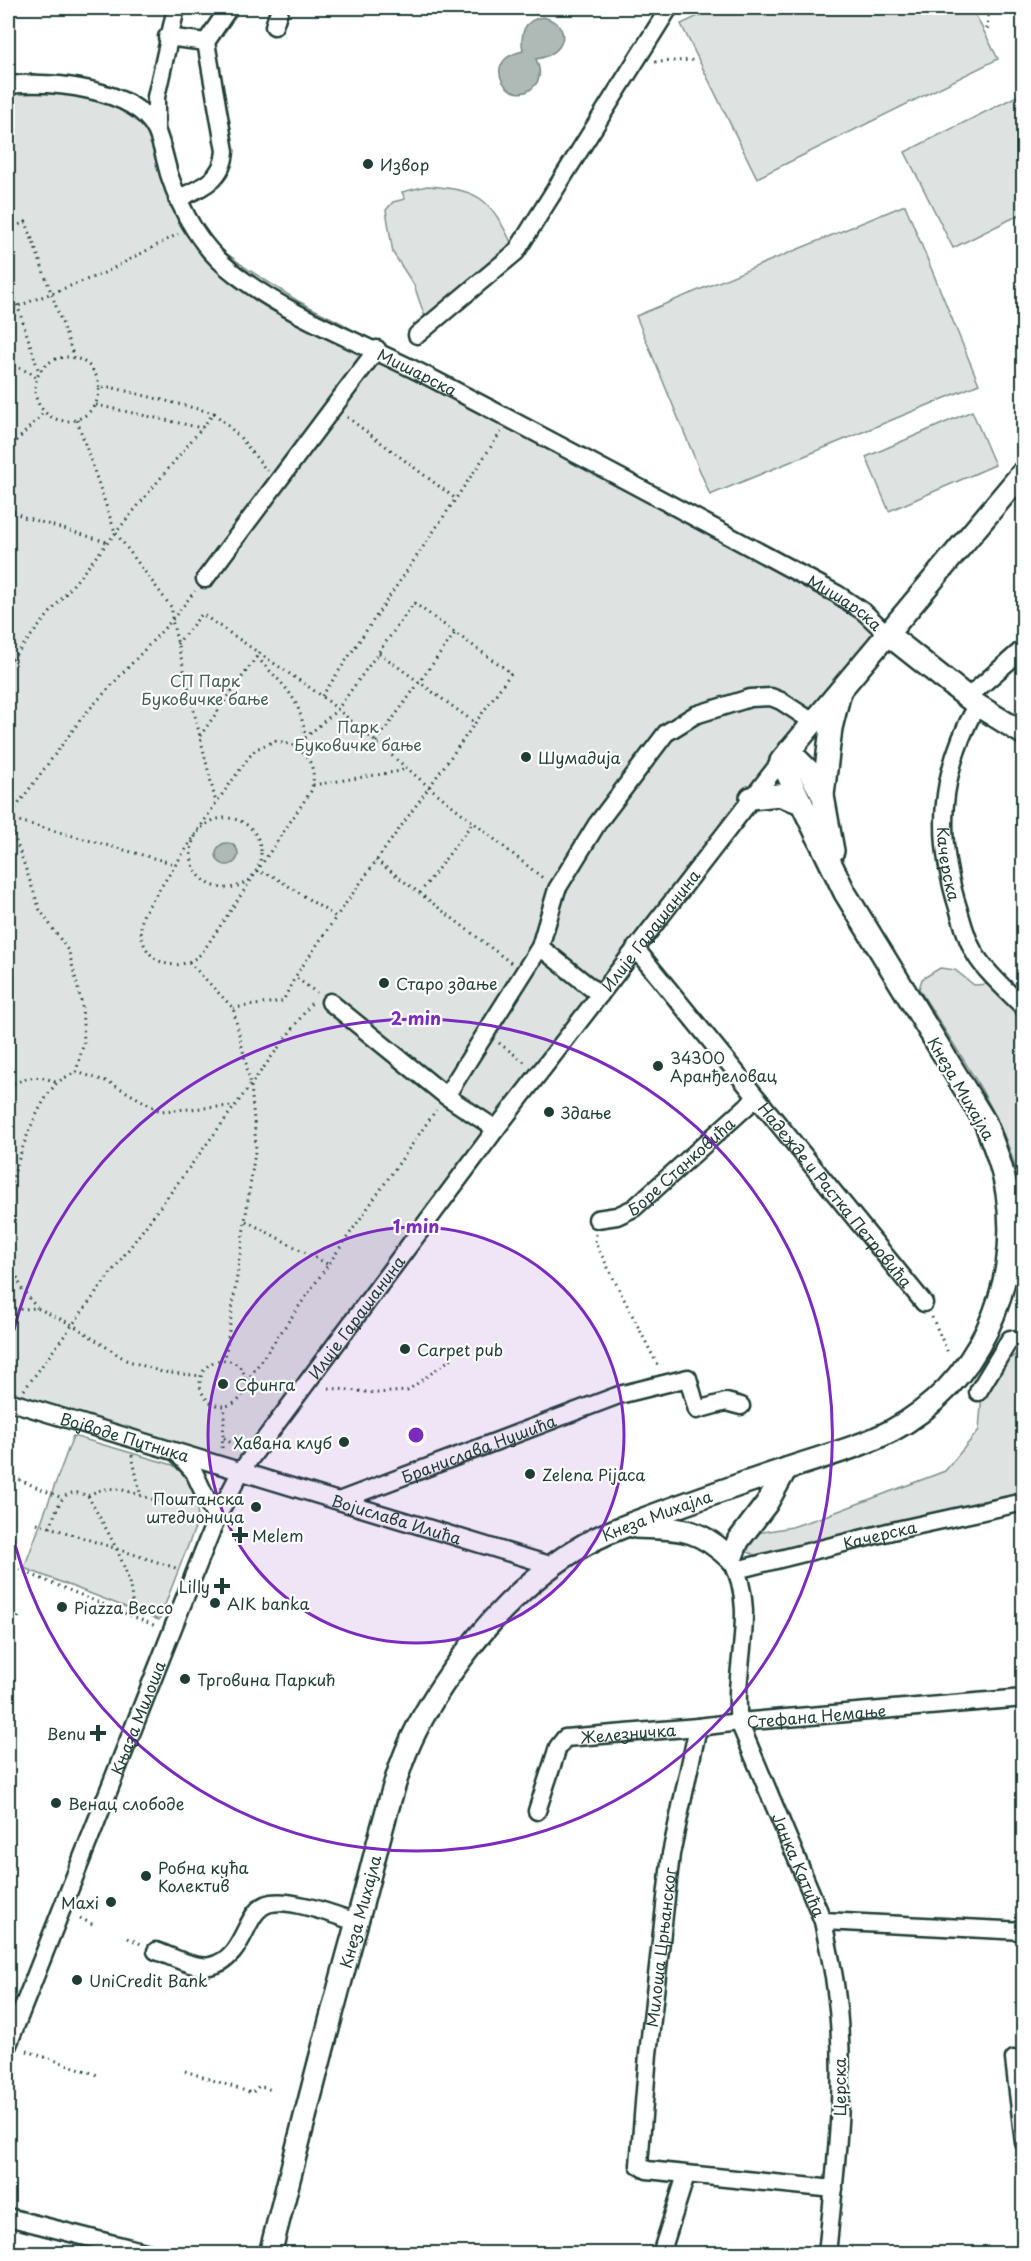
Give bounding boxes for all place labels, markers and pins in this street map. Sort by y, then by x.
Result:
place label: Извор [380,152,429,176]
marker: Извор [361,157,375,171]
place label: Шумадија [538,745,621,769]
marker: Шумадија [519,750,533,764]
place label: Старо здање [396,971,498,995]
marker: Старо здање [377,976,391,990]
place label: 34300 Аранђеловац [670,1045,778,1087]
marker: 34300 Аранђеловац [651,1059,665,1073]
place label: Здање [561,1100,612,1124]
marker: Здање [542,1105,556,1119]
place label: Carpet pub [417,1337,503,1361]
marker: Carpet pub [398,1342,412,1356]
place label: Сфинга [235,1372,295,1396]
marker: Сфинга [216,1377,230,1391]
centre of rings [406,1425,426,1445]
place label: Хавана клуб [234,1430,333,1454]
marker: Хавана клуб [337,1435,351,1449]
place label: Zelena Pijaca [542,1462,645,1486]
marker: Zelena Pijaca [523,1467,537,1481]
place label: Поштанска штедионица [146,1486,244,1528]
marker: Поштанска штедионица [249,1500,263,1514]
place label: Melem [252,1523,303,1547]
marker: Melem [233,1528,247,1542]
place label: Lilly [179,1574,210,1598]
marker: Lilly [215,1579,229,1593]
place label: AIK banka [227,1591,309,1615]
place label: Piazza Becco [74,1595,173,1619]
marker: AIK banka [208,1596,222,1610]
marker: Piazza Becco [55,1600,69,1614]
place label: Трговина Паркић [197,1667,336,1691]
marker: Трговина Паркић [178,1672,192,1686]
place label: Benu [46,1721,86,1745]
marker: Benu [91,1726,105,1740]
place label: Венац слободе [68,1791,185,1815]
marker: Венац слободе [49,1796,63,1810]
place label: Робна кућа Колектив [158,1855,249,1897]
marker: Робна кућа Колектив [139,1869,153,1883]
place label: Maxi [61,1890,99,1914]
marker: Maxi [104,1895,118,1909]
place label: UniCredit Bank [89,1968,208,1992]
marker: UniCredit Bank [70,1973,84,1987]

